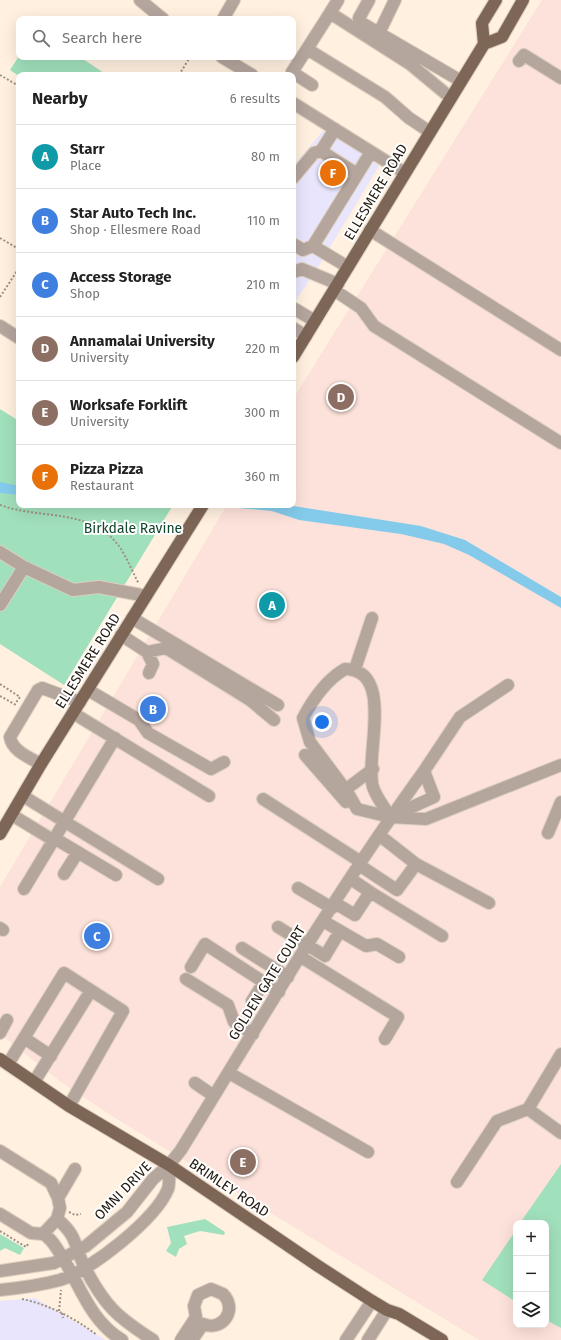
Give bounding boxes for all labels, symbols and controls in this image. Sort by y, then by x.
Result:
search box [16,16,296,60]
icon: search [30,27,52,49]
text: Search here [62,29,142,47]
text: Nearby [32,88,87,109]
text: 6 results [230,91,280,106]
text: Starr [70,140,104,158]
street label: ELLESMERE ROAD [341,141,411,243]
text: A [41,149,49,164]
text: 80 m [251,149,280,164]
text: Place [70,158,101,173]
pin: F [320,158,346,188]
text: Star Auto Tech Inc. [70,204,196,222]
text: B [41,213,49,228]
text: 110 m [247,213,280,228]
text: Shop · Ellesmere Road [70,222,201,237]
text: Access Storage [70,268,171,286]
text: C [41,277,49,292]
text: 210 m [246,277,280,292]
text: Shop [70,286,100,301]
text: Annamalai University [70,332,215,350]
text: D [41,341,49,356]
text: 220 m [245,341,280,356]
text: University [70,350,129,365]
pin: D [328,382,354,412]
text: Worksafe Forklift [70,396,188,414]
text: E [42,405,48,420]
text: 300 m [244,405,280,420]
text: University [70,414,129,429]
text: Pizza Pizza [70,460,144,478]
text: F [42,469,48,484]
text: 360 m [245,469,280,484]
text: Restaurant [70,478,134,493]
park label: Birkdale Ravine [84,520,182,537]
pin: A [259,590,285,620]
street label: ELLESMERE ROAD [52,610,124,712]
pin: B [140,694,166,724]
your location [312,712,332,732]
pin: C [84,921,110,951]
street label: GOLDEN GATE COURT [225,922,310,1043]
pin: E [230,1147,256,1177]
street label: BRIMLEY ROAD [186,1155,272,1221]
street label: OMNI DRIVE [91,1158,155,1224]
map controls [513,1220,549,1328]
button: + [513,1220,549,1256]
button: − [513,1256,549,1292]
button: layers [513,1292,549,1328]

